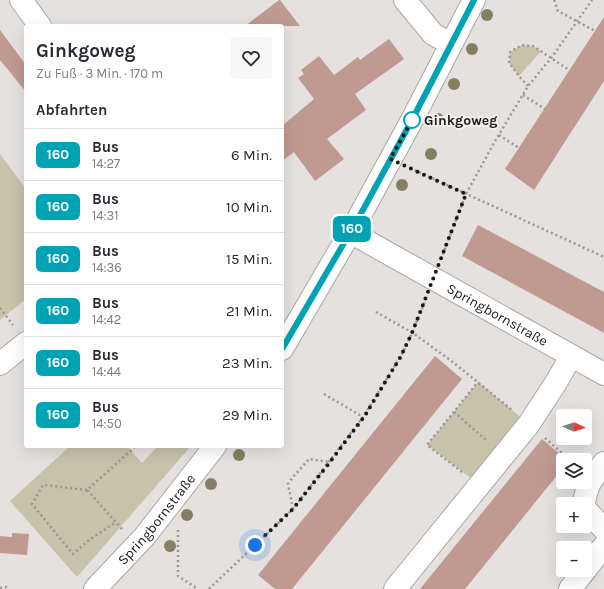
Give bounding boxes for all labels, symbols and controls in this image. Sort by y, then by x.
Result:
button: heart [230,37,272,79]
text: Ginkgoweg [36,40,136,62]
text: Zu Fuß · 3 Min. · 170 m [36,66,163,81]
text: Abfahrten [36,101,107,119]
marker: Ginkgoweg [403,111,421,129]
place label: Ginkgoweg [424,112,497,129]
text: Bus [92,138,119,156]
text: 160 [47,146,69,163]
text: 6 Min. [231,146,272,164]
text: 14:27 [92,156,120,171]
text: Bus [92,190,119,208]
text: 160 [47,198,69,215]
text: 10 Min. [226,198,272,216]
text: 14:31 [92,208,119,223]
line badge: 160 [329,216,375,242]
text: 160 [341,220,363,237]
text: Bus [92,242,119,260]
text: 160 [47,250,69,267]
text: 15 Min. [226,250,272,268]
text: 14:36 [92,260,122,275]
street label: Springbornstraße [444,280,551,350]
text: Bus [92,294,119,312]
text: 160 [47,302,69,319]
text: 21 Min. [226,302,272,320]
text: 14:42 [92,312,121,327]
text: Bus [92,346,119,364]
text: 160 [47,354,69,371]
text: 23 Min. [222,354,272,372]
text: 14:44 [92,364,121,379]
text: Bus [92,398,119,416]
text: 160 [47,406,69,423]
text: 29 Min. [222,406,272,424]
north arrow [556,409,592,445]
map controls [556,409,592,577]
text: 14:50 [92,416,122,431]
button: layers [556,453,592,489]
street label: Springbornstraße [114,471,199,569]
button: + [556,497,592,533]
your location [245,535,265,555]
button: − [556,541,592,577]

